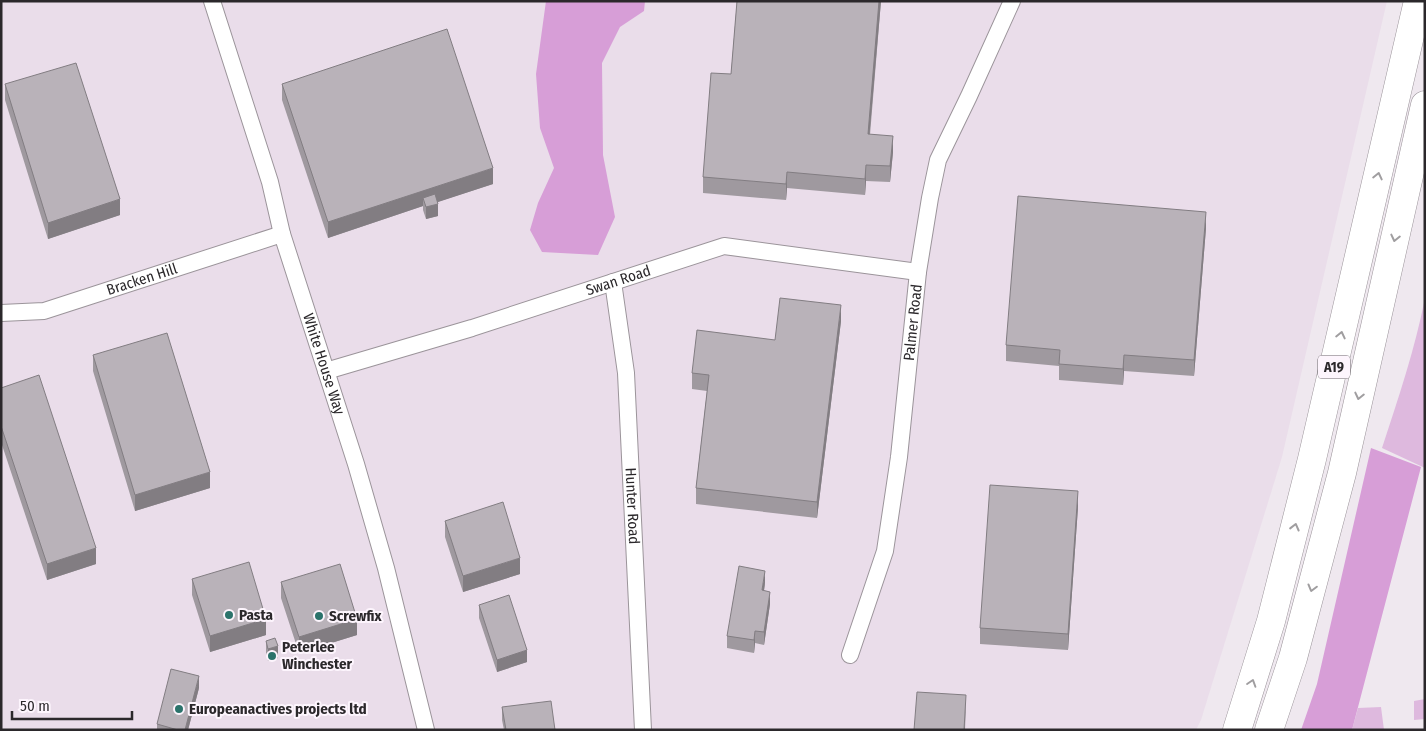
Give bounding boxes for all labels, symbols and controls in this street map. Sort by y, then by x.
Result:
one-way arrow [1372,172,1383,181]
one-way arrow [1390,233,1401,242]
street label: Bracken Hill [104,259,180,299]
street label: Swan Road [584,261,653,299]
street label: Palmer Road [900,283,926,362]
street label: White House Way [299,311,349,417]
one-way arrow [1335,330,1346,339]
road number: A19 [1318,356,1350,378]
one-way arrow [1354,392,1365,401]
street label: Hunter Road [622,467,643,545]
one-way arrow [1289,522,1300,531]
one-way arrow [1307,583,1317,591]
place label: Pasta [239,606,274,624]
place label: Screwfix [329,607,383,625]
marker: Pasta [223,609,235,621]
marker: Screwfix [313,610,325,622]
place label: Peterlee Winchester [282,638,353,673]
marker: Peterlee Winchester [266,650,278,662]
one-way arrow [1246,680,1256,688]
scale bar [12,688,132,720]
text: 50 m [20,697,50,715]
place label: Europeanactives projects ltd [189,700,367,718]
marker: Europeanactives projects ltd [173,703,185,715]

